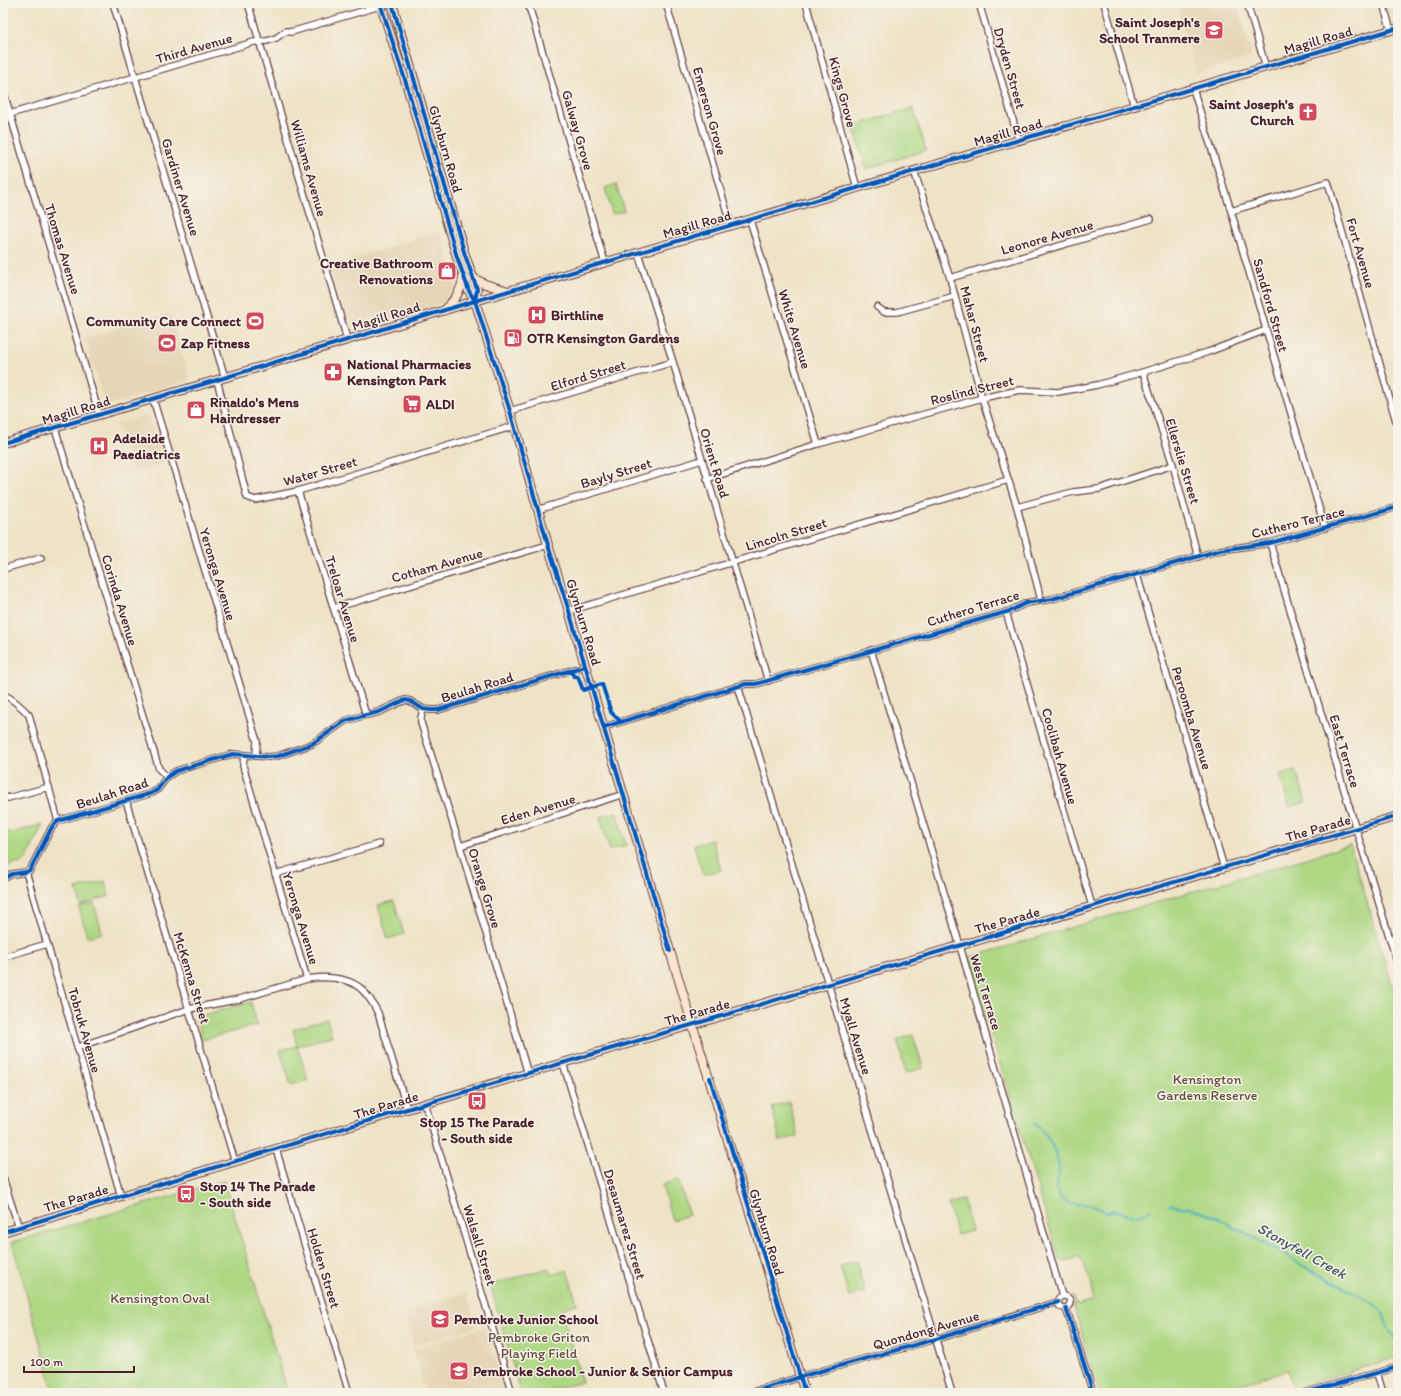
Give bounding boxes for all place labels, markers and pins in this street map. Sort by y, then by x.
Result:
place label: Saint Joseph's School Tranmere [1099,14,1200,47]
school or university icon: Saint Joseph's School Tranmere [1203,19,1225,41]
place label: Saint Joseph's Church [1209,96,1294,129]
church icon: Saint Joseph's Church [1297,101,1319,123]
place label: Creative Bathroom Renovations [320,255,433,288]
shop icon: Creative Bathroom Renovations [436,260,458,282]
hospital icon: Birthline [526,304,548,326]
place label: Birthline [551,307,604,324]
sports icon: Community Care Connect [244,310,266,332]
place label: Community Care Connect [86,313,242,330]
fuel station icon: OTR Kensington Gardens [502,327,524,349]
place label: OTR Kensington Gardens [527,330,679,347]
sports icon: Zap Fitness [156,332,178,354]
place label: Zap Fitness [181,335,250,352]
place label: National Pharmacies Kensington Park [347,356,471,389]
pharmacy icon: National Pharmacies Kensington Park [322,361,344,383]
supermarket icon: ALDI [401,393,423,415]
place label: Rinaldo's Mens Hairdresser [210,394,299,427]
place label: ALDI [425,396,455,413]
shop icon: Rinaldo's Mens Hairdresser [185,399,207,421]
place label: Adelaide Paediatrics [112,430,180,463]
hospital icon: Adelaide Paediatrics [88,435,110,457]
bus stop icon: Stop 15 The Parade - South side [466,1090,488,1112]
place label: Stop 15 The Parade - South side [420,1114,534,1147]
place label: Stop 14 The Parade - South side [200,1178,316,1211]
bus stop icon: Stop 14 The Parade - South side [175,1183,197,1205]
school or university icon: Pembroke Junior School [429,1308,451,1330]
place label: Pembroke Junior School [454,1311,599,1328]
school or university icon: Pembroke School - Junior & Senior Campus [448,1360,470,1382]
place label: Pembroke School - Junior & Senior Campus [473,1363,733,1380]

